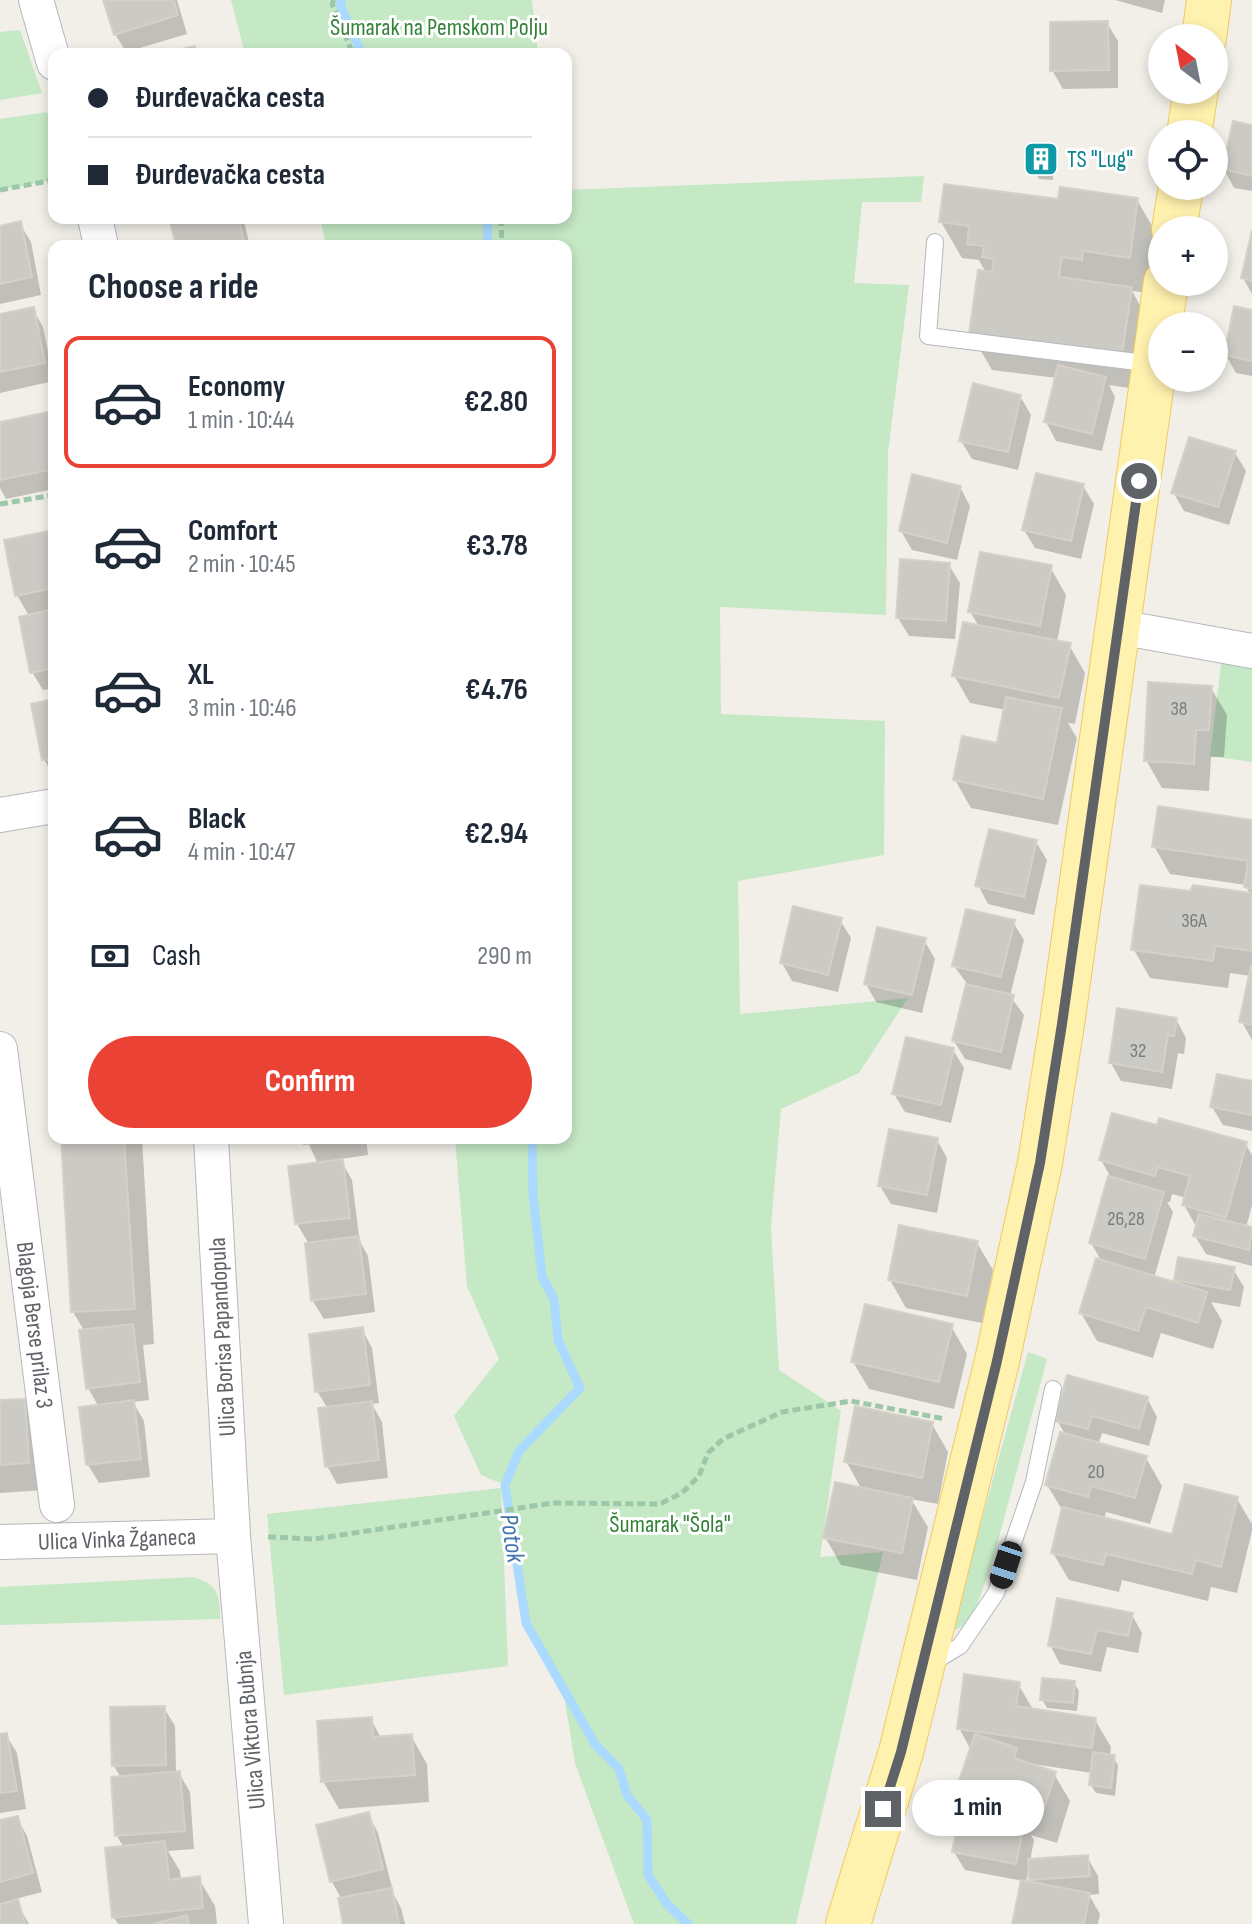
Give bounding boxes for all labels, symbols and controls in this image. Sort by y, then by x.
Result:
park label: Šumarak na Pemskom Polju [330,13,548,42]
north arrow [1148,24,1228,104]
map controls [1148,24,1228,392]
text: Đurđevačka cesta [136,80,325,116]
button: locate [1148,120,1228,200]
building icon: TS "Lug" [1022,140,1060,178]
place label: TS "Lug" [1067,145,1133,174]
text: Đurđevačka cesta [136,157,325,193]
button: + [1148,216,1228,296]
text: Choose a ride [88,266,259,309]
button: − [1148,312,1228,392]
icon: car [92,366,164,438]
text: Economy [188,369,285,405]
text: €2.80 [464,384,528,420]
text: 1 min · 10:44 [188,405,294,436]
route start [1121,463,1157,499]
icon: car [92,510,164,582]
text: Comfort [188,513,278,549]
text: €3.78 [466,528,528,564]
text: 2 min · 10:45 [188,549,296,580]
icon: car [92,654,164,726]
text: XL [188,657,214,693]
text: €4.76 [465,672,528,708]
text: 3 min · 10:46 [188,693,297,724]
house number: 38 [1170,697,1188,721]
icon: car [92,798,164,870]
text: Black [188,801,246,837]
text: €2.94 [465,816,528,852]
text: 4 min · 10:47 [188,837,295,868]
house number: 36A [1181,909,1207,933]
icon: cash [88,934,132,978]
text: Cash [152,938,201,974]
text: 290 m [477,941,532,972]
button: Confirm [88,1036,532,1128]
house number: 32 [1130,1039,1146,1063]
house number: 26,28 [1107,1207,1145,1231]
street label: Ulica Borisa Papandopula [203,1237,242,1437]
street label: Blagoja Berse prilaz 3 [10,1240,59,1410]
house number: 20 [1087,1460,1105,1484]
park label: Šumarak "Šola" [609,1510,731,1539]
water label: Potok [492,1512,531,1566]
street label: Ulica Vinka Žganeca [37,1522,197,1557]
car [987,1538,1025,1592]
street label: Ulica Viktora Bubnja [229,1649,272,1811]
callout: 1 min [911,1781,1043,1837]
route end [865,1791,901,1827]
text: 1 min [954,1792,1002,1823]

